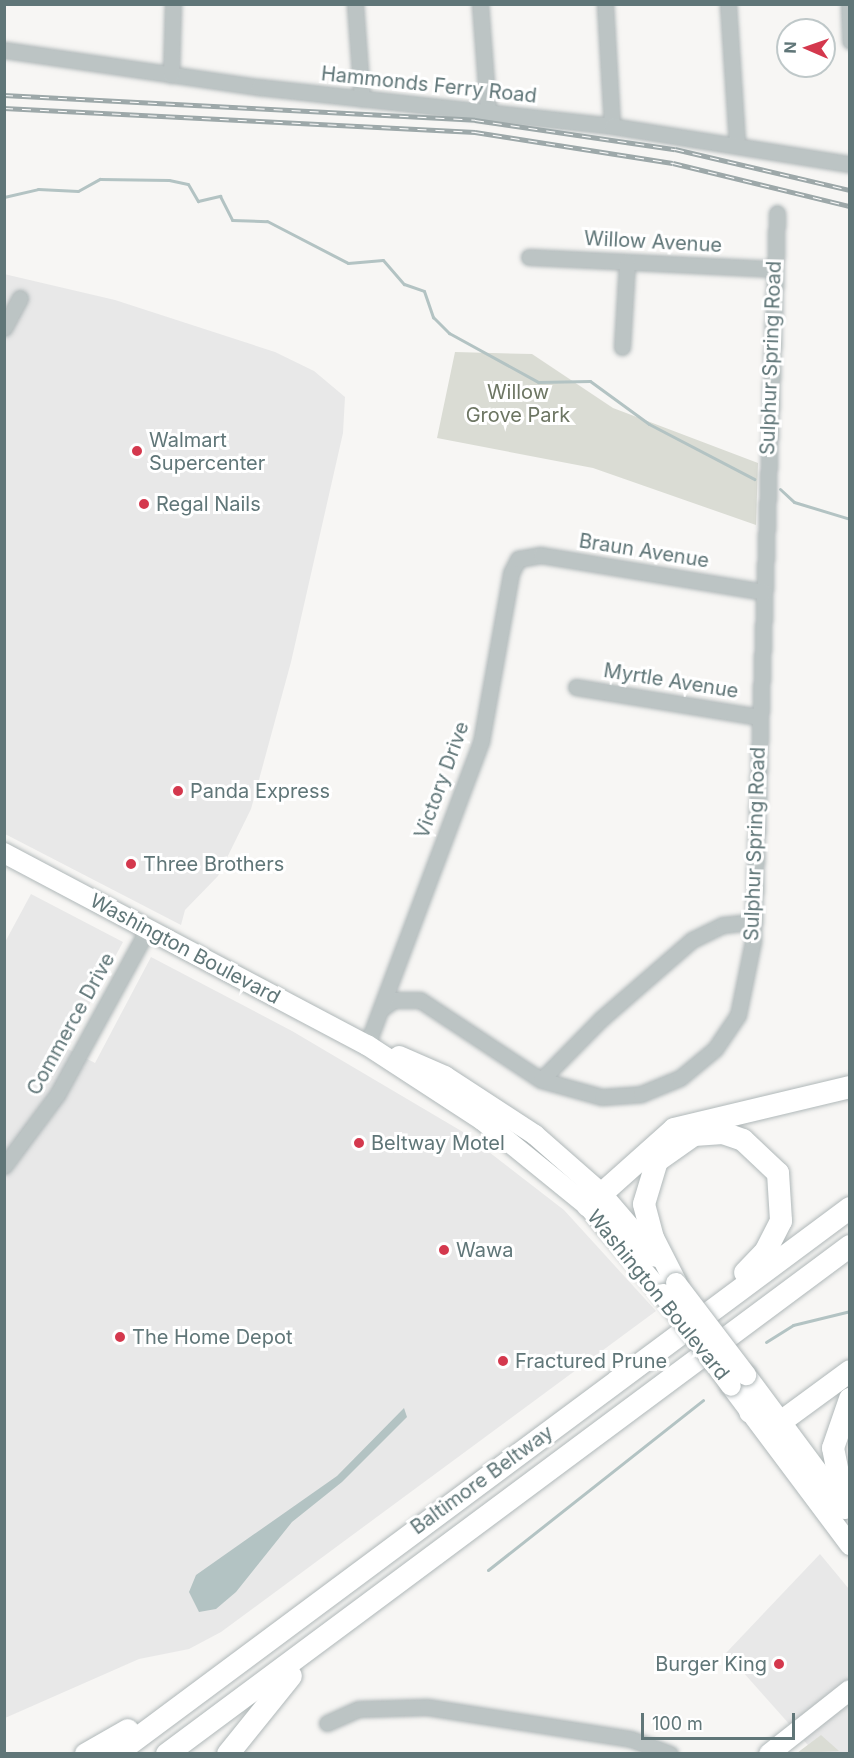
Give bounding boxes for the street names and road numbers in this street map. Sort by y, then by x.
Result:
street label: Hammonds Ferry Road [320,62,538,108]
street label: Willow Avenue [583,226,723,258]
street label: Sulphur Spring Road [756,261,786,455]
street label: Braun Avenue [577,529,711,573]
street label: Myrtle Avenue [602,658,740,704]
street label: Victory Drive [410,718,474,842]
street label: Sulphur Spring Road [740,747,770,941]
street label: Washington Boulevard [86,889,284,1009]
street label: Commerce Drive [22,949,120,1099]
street label: Washington Boulevard [582,1205,734,1385]
street label: Baltimore Beltway [406,1420,558,1540]

